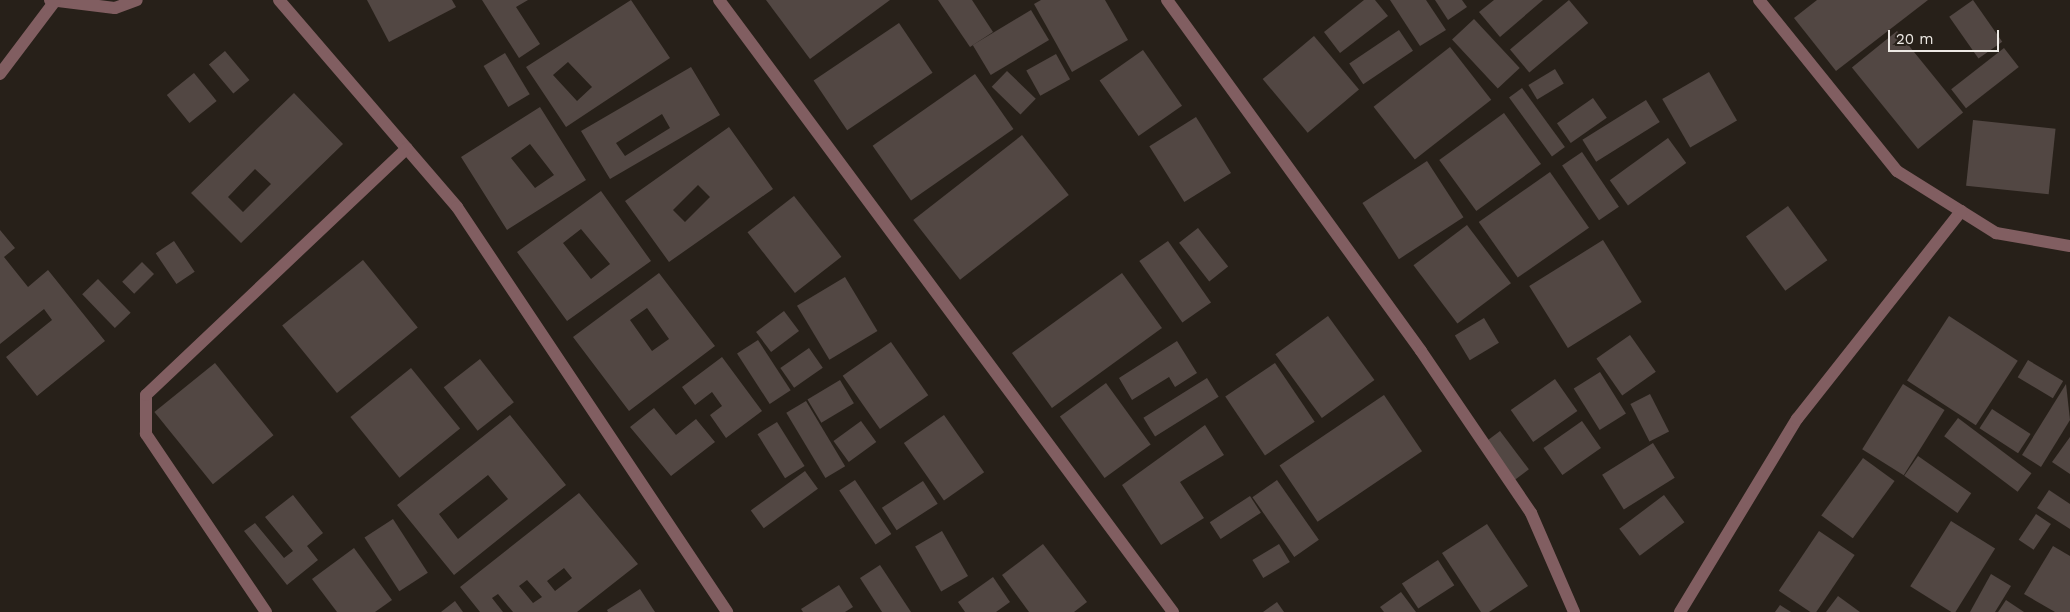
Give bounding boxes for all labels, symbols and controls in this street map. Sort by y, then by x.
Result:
scale bar [1890,20,2001,52]
text: 20 m [1896,30,1934,48]

